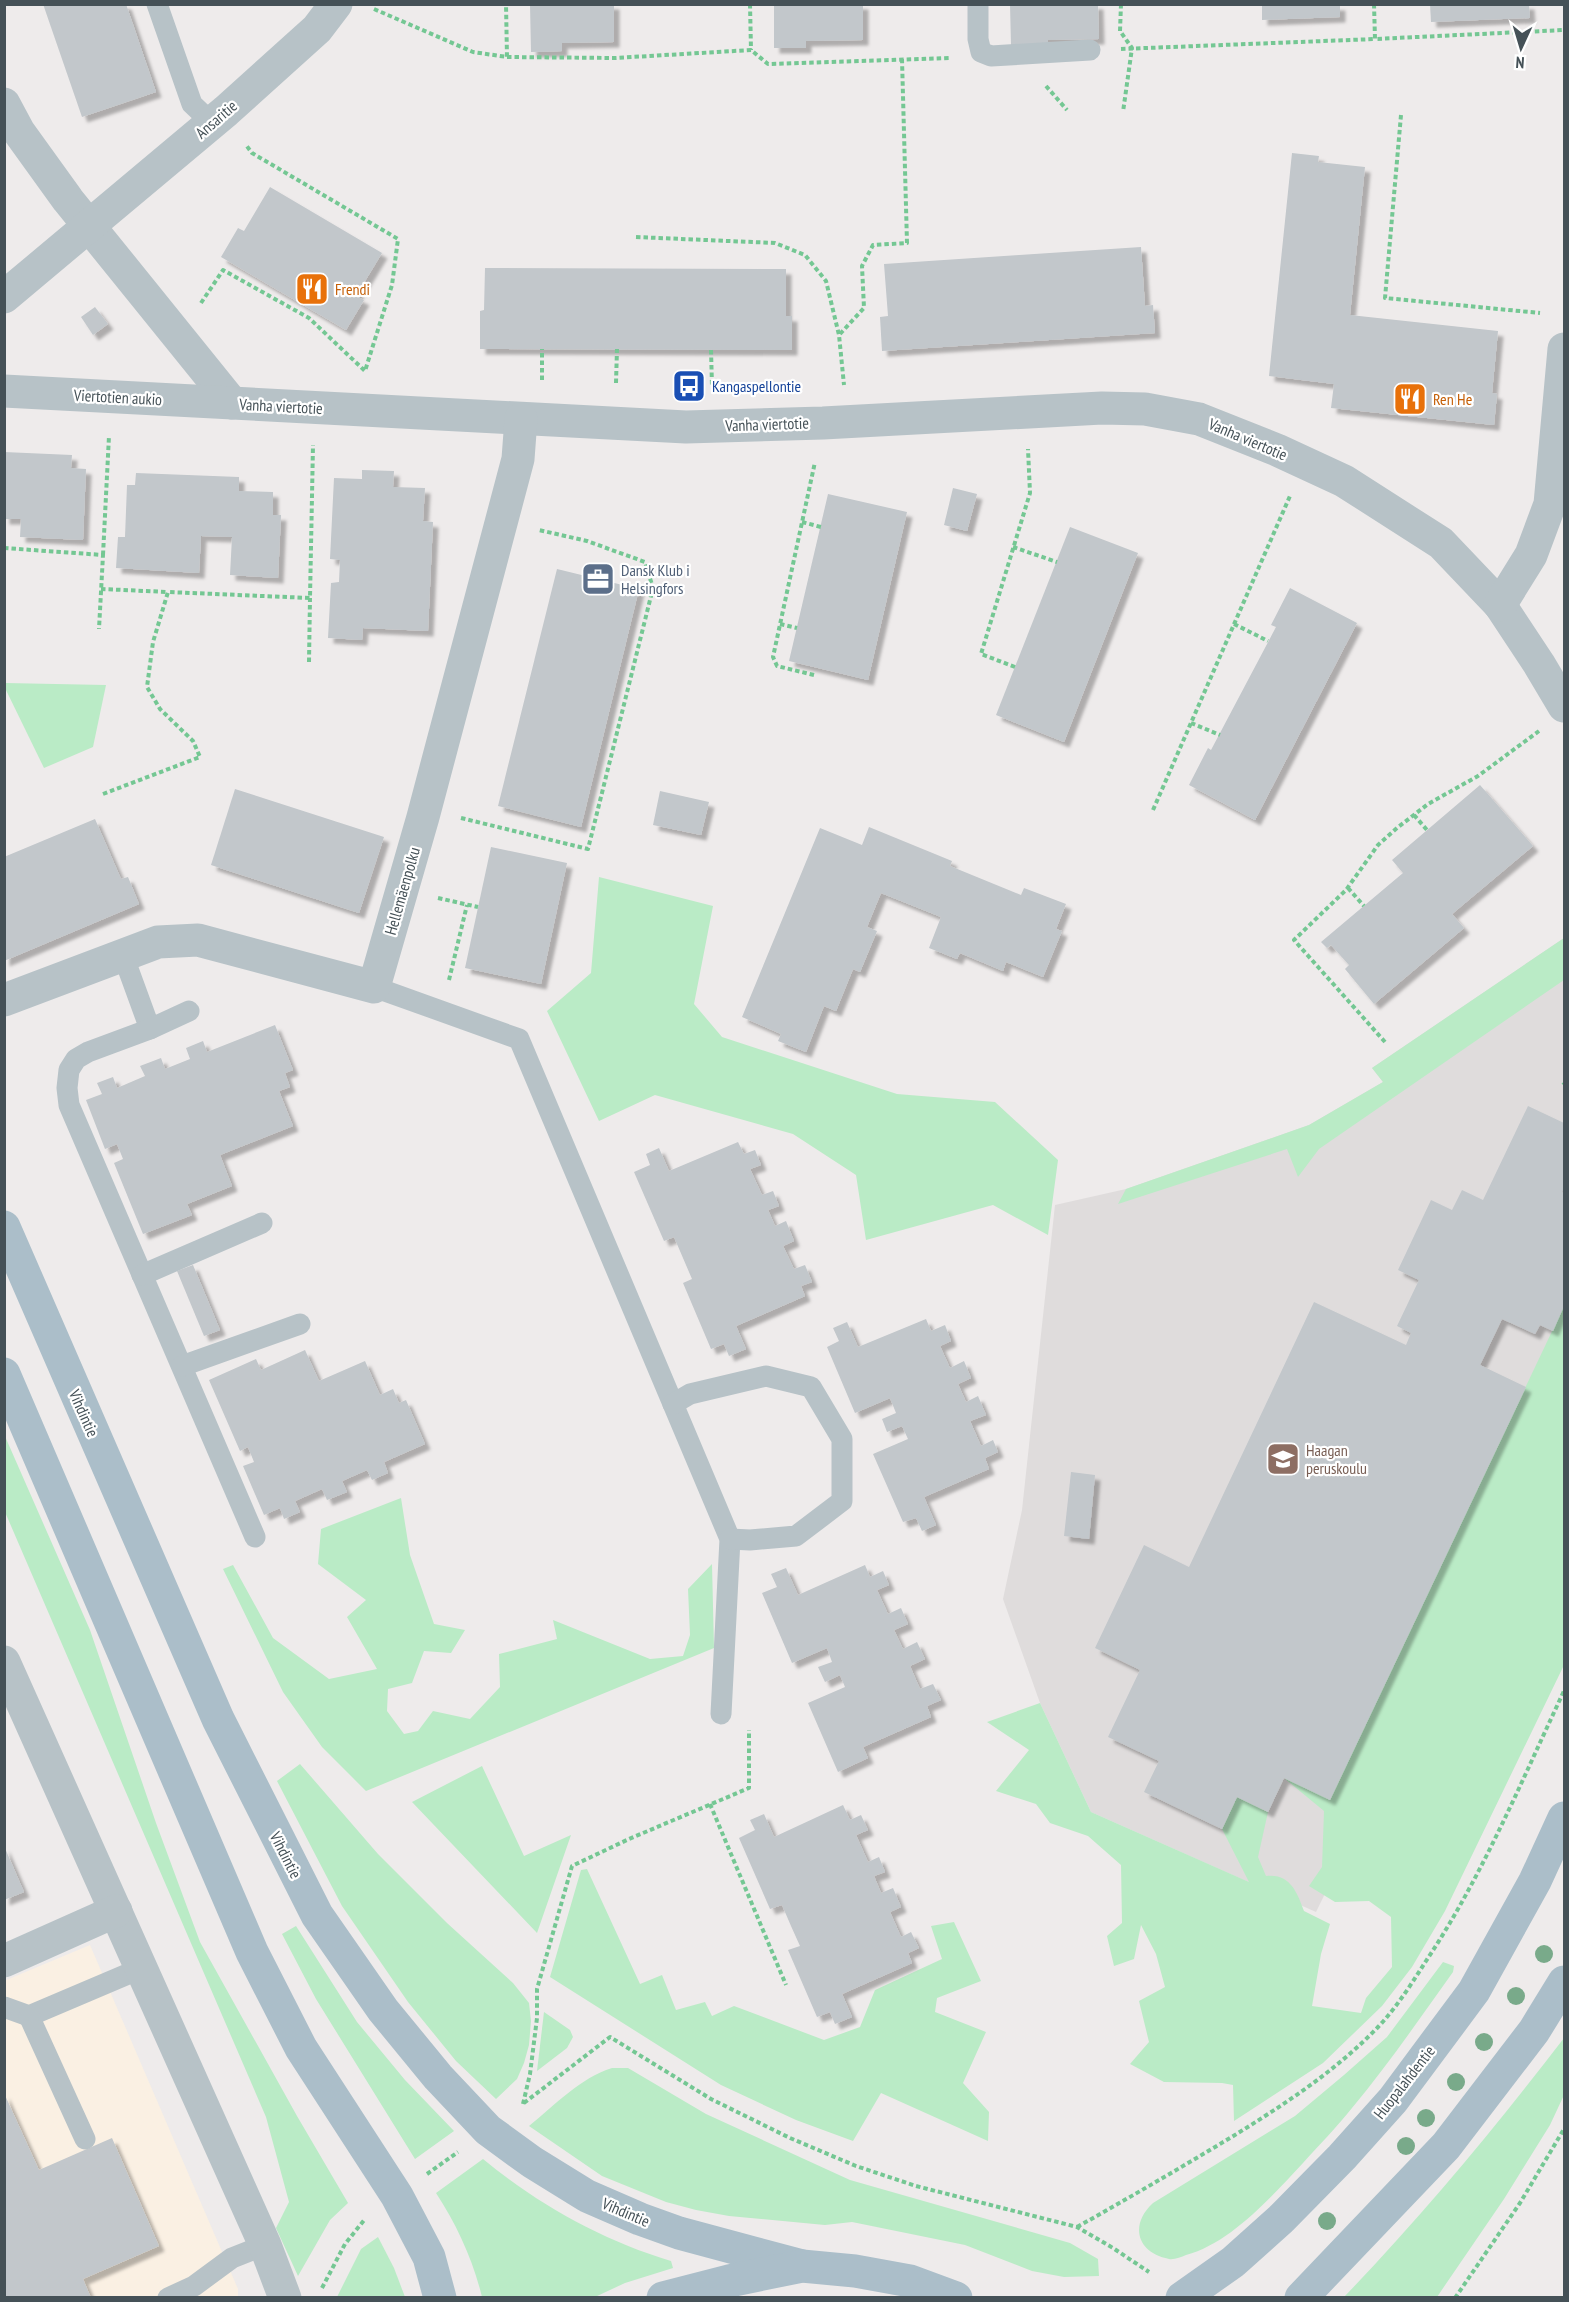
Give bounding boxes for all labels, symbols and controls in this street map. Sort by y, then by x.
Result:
north arrow [1491,18,1551,78]
text: N [1515,53,1525,73]
street label: Ansaritie [191,95,241,143]
restaurant icon: Frendi [294,271,330,307]
place label: Frendi [335,279,370,299]
bus stop icon: Kangaspellontie [671,368,707,404]
place label: Kangaspellontie [712,376,801,396]
restaurant icon: Ren He [1392,381,1428,417]
street label: Viertotien aukio [72,385,163,409]
place label: Ren He [1433,389,1472,409]
street label: Vanha viertotie [238,394,323,418]
street label: Vanha viertotie [724,413,809,435]
street label: Vanha viertotie [1205,413,1290,465]
place label: Dansk Klub i Helsingfors [621,560,690,598]
office icon: Dansk Klub i Helsingfors [580,561,616,597]
street label: Hellemäenpolku [380,845,424,937]
street label: Vihdintie [64,1385,103,1440]
place label: Haagan peruskoulu [1306,1440,1367,1478]
school or university icon: Haagan peruskoulu [1265,1441,1301,1477]
street label: Vihdintie [265,1827,306,1882]
street label: Huopalahdentie [1369,2041,1439,2123]
street label: Vihdintie [598,2193,653,2231]

